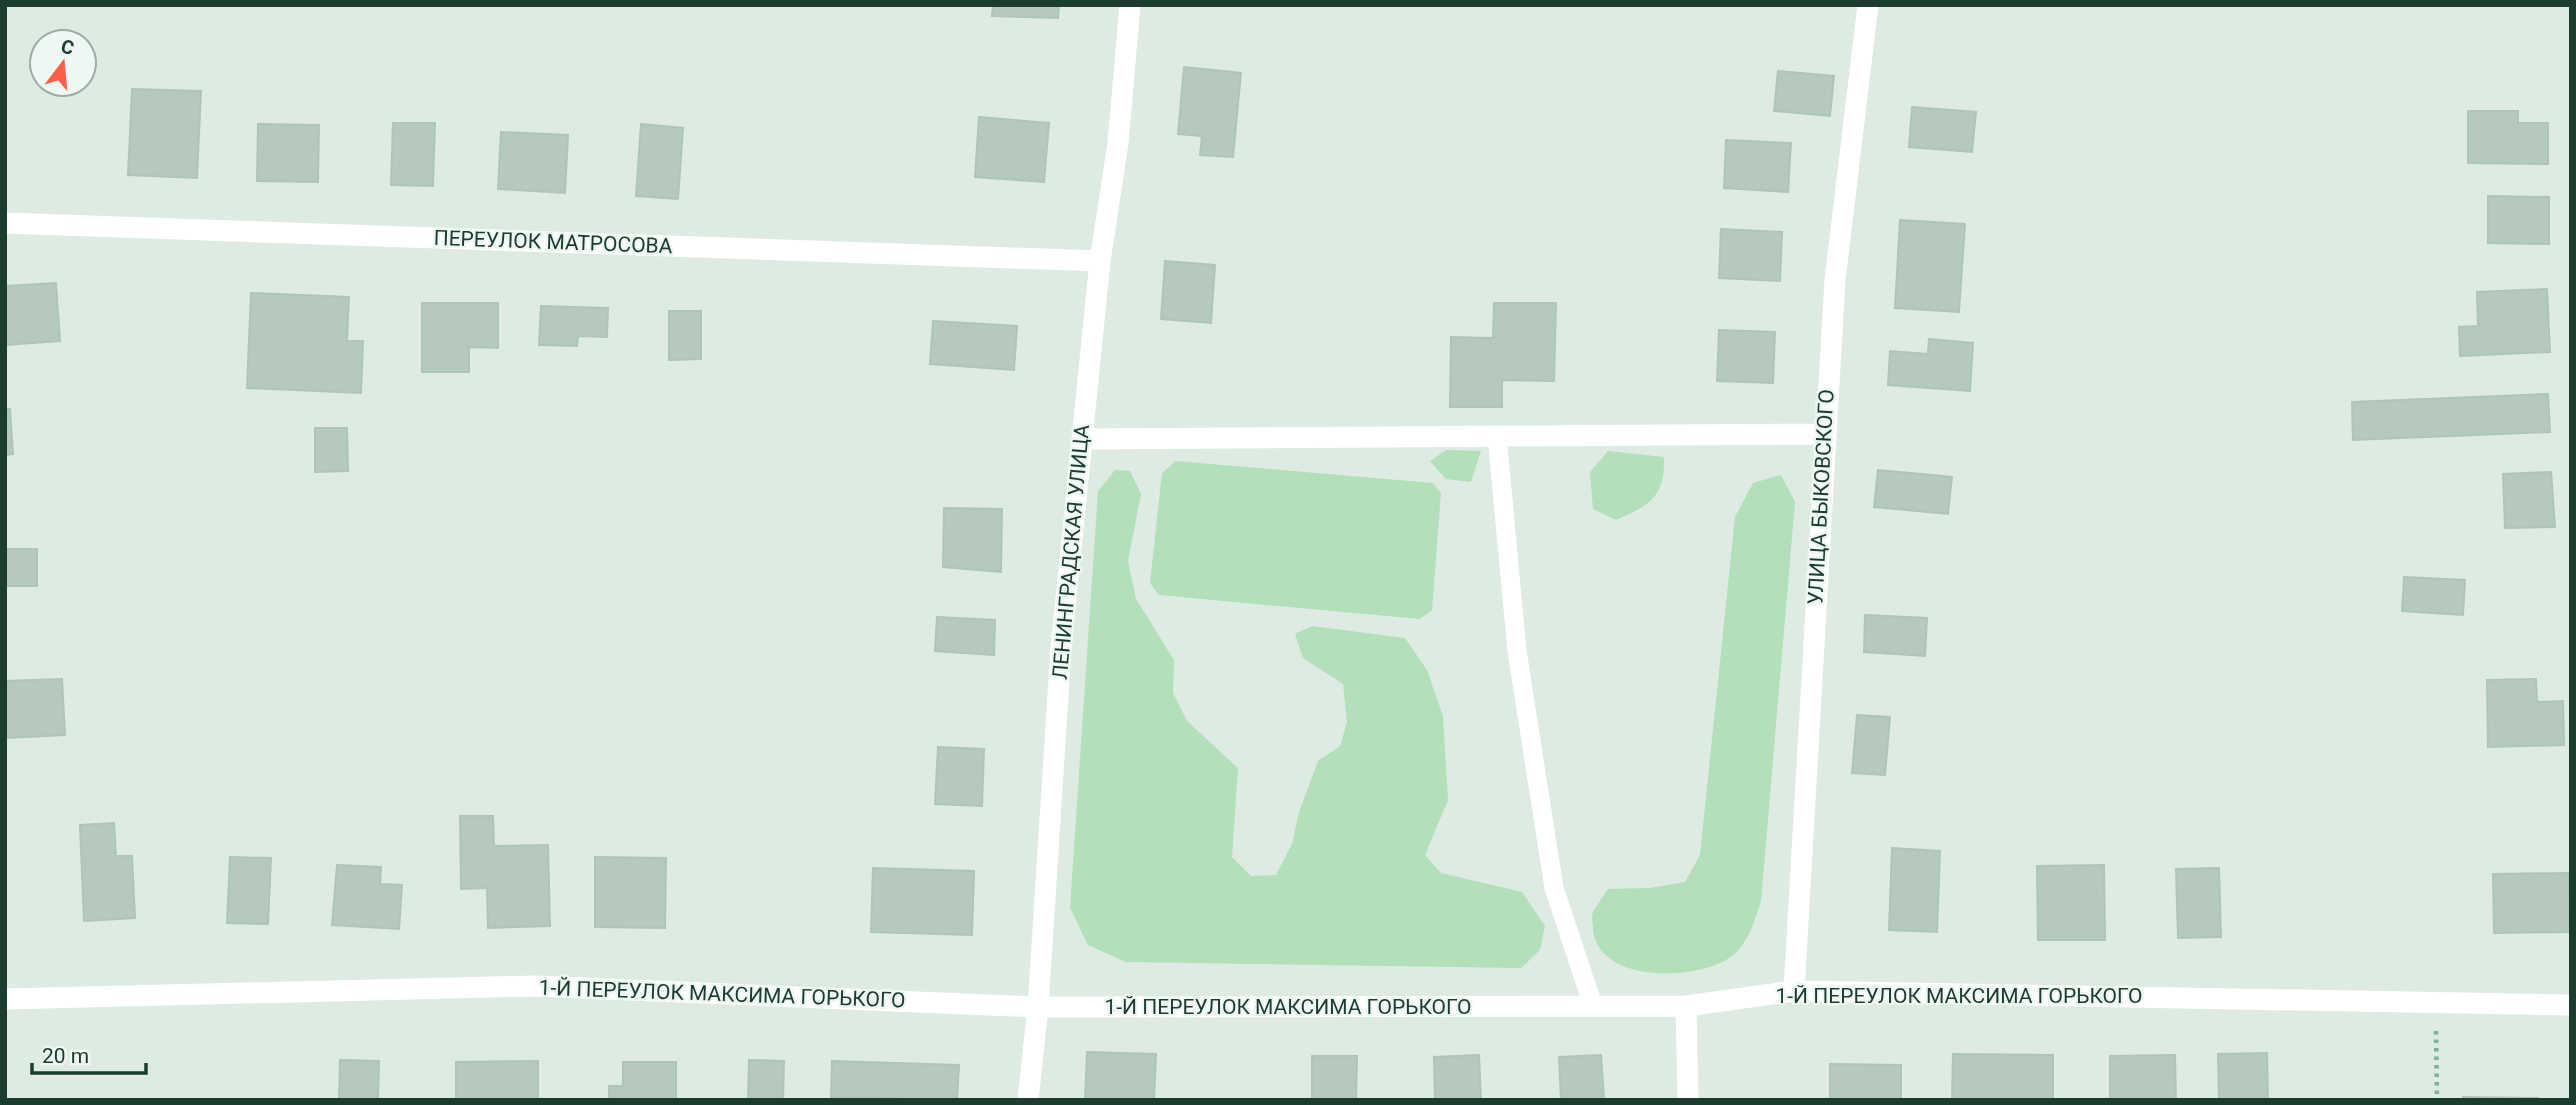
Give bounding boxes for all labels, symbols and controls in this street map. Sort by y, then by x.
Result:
north arrow [28,28,98,98]
text: С [58,34,77,60]
street label: ПЕРЕУЛОК МАТРОСОВА [433,226,673,258]
street label: УЛИЦА БЫКОВСКОГО [1803,389,1839,605]
street label: ЛЕНИНГРАДСКАЯ УЛИЦА [1048,423,1094,681]
street label: 1-Й ПЕРЕУЛОК МАКСИМА ГОРЬКОГО [538,976,906,1012]
street label: 1-Й ПЕРЕУЛОК МАКСИМА ГОРЬКОГО [1776,984,2142,1008]
street label: 1-Й ПЕРЕУЛОК МАКСИМА ГОРЬКОГО [1105,995,1471,1019]
scale bar [32,1032,145,1076]
text: 20 m [42,1044,89,1068]

